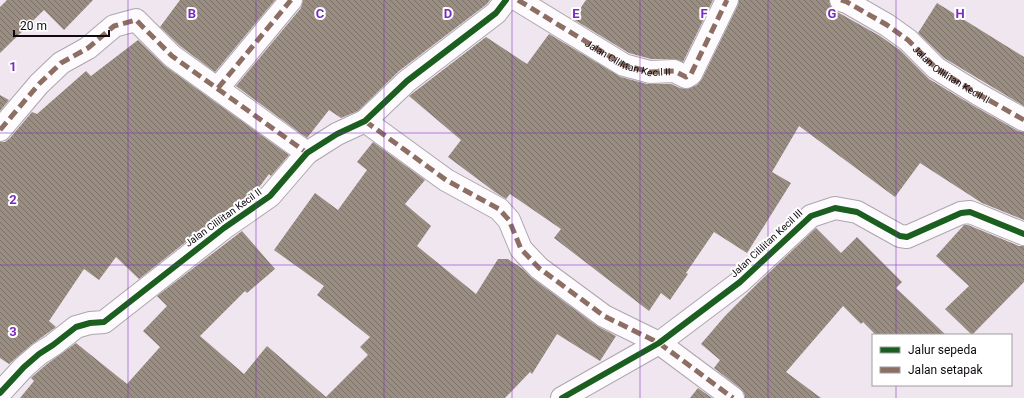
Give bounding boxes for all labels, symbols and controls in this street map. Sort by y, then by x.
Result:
text: B [188,6,196,21]
text: C [316,6,325,21]
text: D [444,6,452,21]
text: E [572,6,580,21]
text: F [700,6,708,21]
text: G [828,6,837,21]
text: H [955,6,965,21]
scale bar [14,12,109,38]
text: 20 m [20,19,47,33]
street label: Jalan Cililitan Kecil II [583,38,671,78]
street label: Jalan Cililitan Kecil II [911,43,991,105]
text: 1 [9,59,17,74]
street label: Jalan Cililitan Kecil II [183,186,264,249]
text: 2 [9,192,17,207]
street label: Jalan Cililitan Kecil III [728,207,805,280]
text: 3 [9,324,17,339]
legend [872,334,1012,386]
text: Jalur sepeda [908,343,977,357]
text: Jalan setapak [908,363,983,377]

